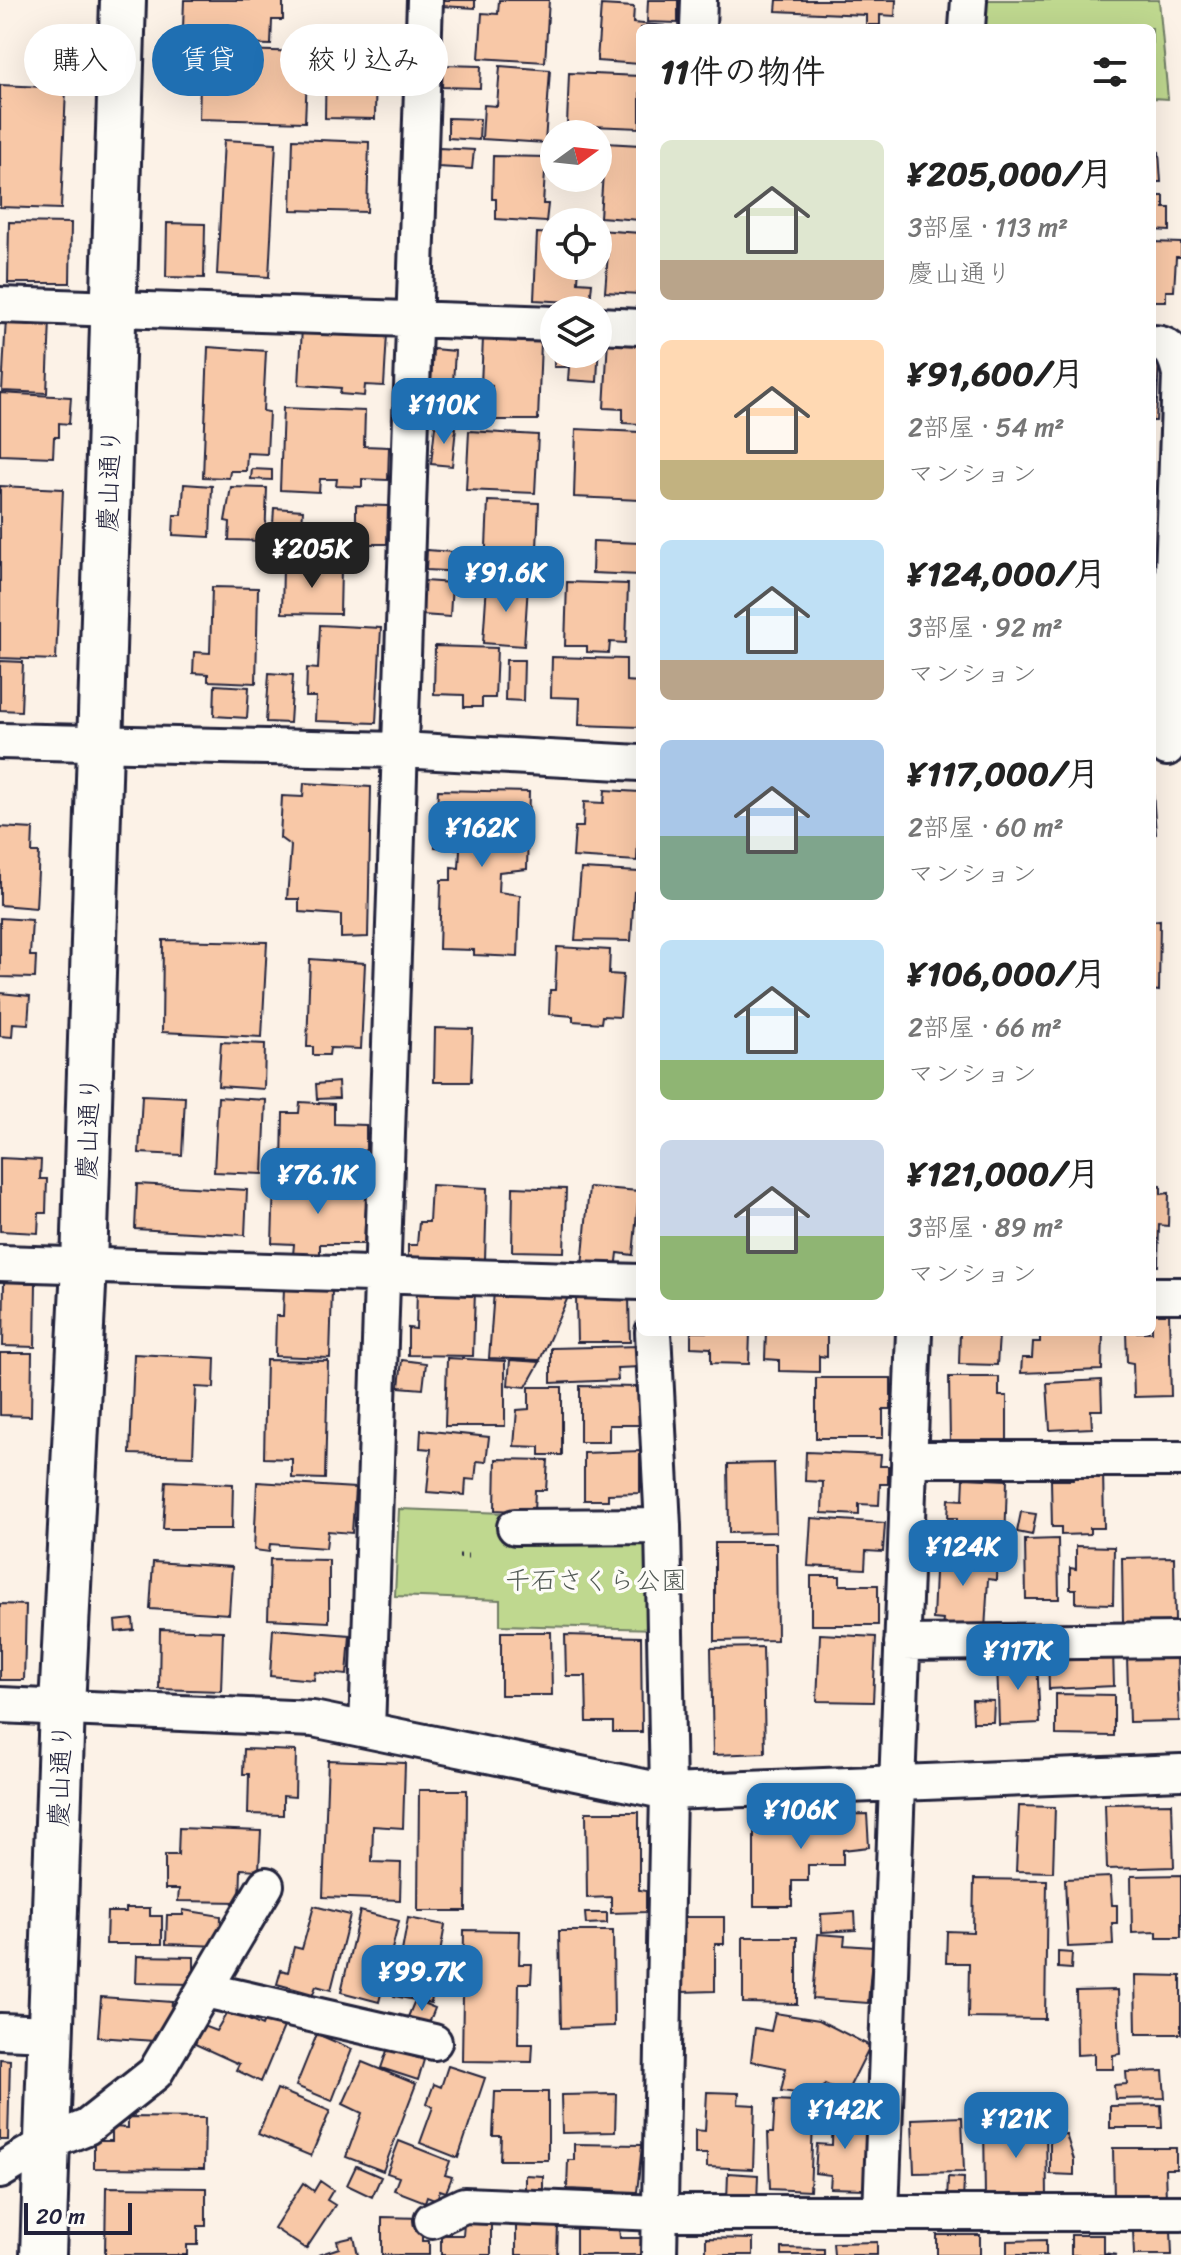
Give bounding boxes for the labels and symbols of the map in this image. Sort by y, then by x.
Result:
north arrow [540,120,612,192]
pin: ¥110K [388,378,500,446]
street label: 慶山通り [84,427,134,533]
pin: ¥205K [256,522,368,590]
pin: ¥91.6K [441,546,571,614]
pin: ¥162K [426,801,538,869]
street label: 慶山通り [63,1075,113,1181]
pin: ¥76.1K [253,1148,383,1216]
pin: ¥124K [907,1520,1019,1588]
park label: 千石さくら公園 [505,1557,687,1603]
pin: ¥117K [962,1624,1074,1692]
street label: 慶山通り [35,1722,85,1828]
pin: ¥106K [745,1783,857,1851]
pin: ¥99.7K [357,1945,487,2013]
pin: ¥142K [789,2083,901,2151]
pin: ¥121K [960,2092,1072,2160]
scale bar [24,2199,132,2235]

